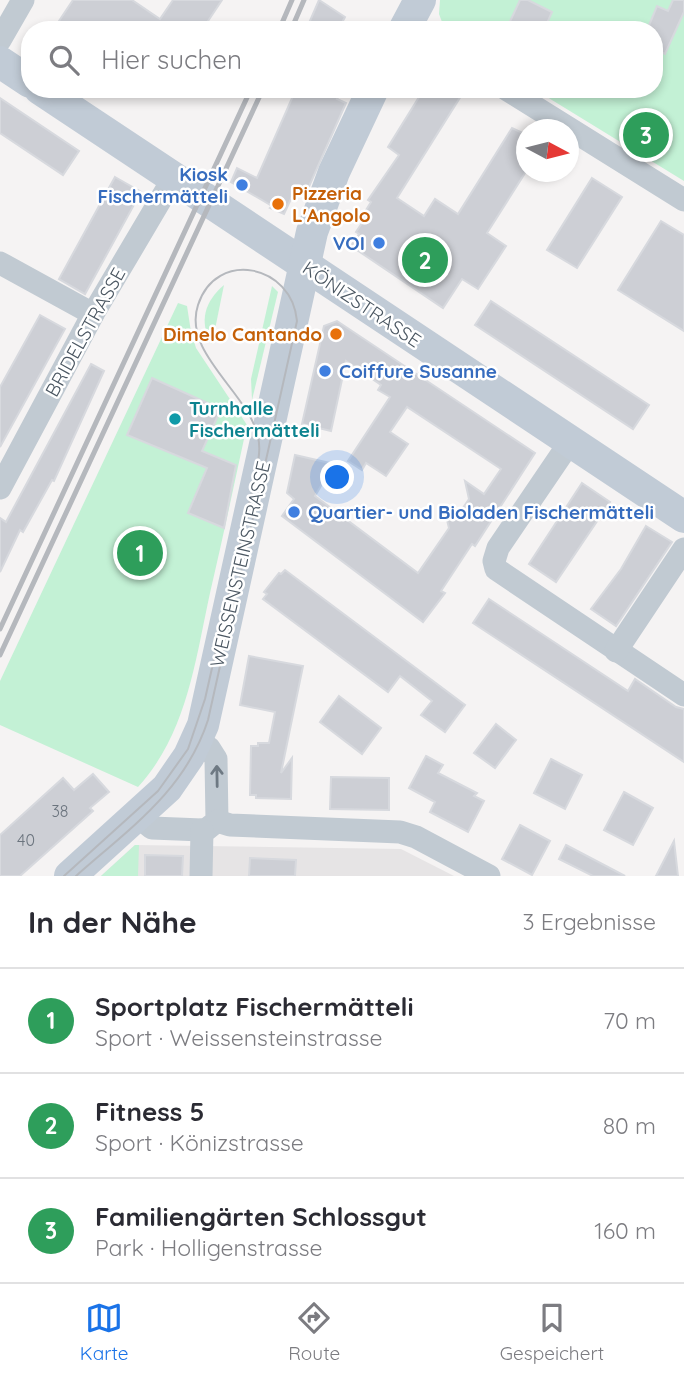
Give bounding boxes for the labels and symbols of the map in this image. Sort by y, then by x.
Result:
pin: 3 [623,109,669,161]
north arrow [516,119,579,182]
place label: Kiosk Fischermätteli [97,162,228,208]
marker: Kiosk Fischermätteli [234,177,250,193]
place label: Pizzeria L'Angolo [292,181,371,227]
marker: Pizzeria L'Angolo [270,196,286,212]
place label: VOI [333,231,365,255]
pin: 2 [402,234,448,286]
marker: VOI [371,235,387,251]
street label: KÖNIZSTRASSE [298,256,426,352]
street label: BRIDELSTRASSE [40,263,130,401]
place label: Dimelo Cantando [163,322,322,346]
marker: Dimelo Cantando [328,326,344,342]
place label: Coiffure Susanne [339,359,497,383]
marker: Coiffure Susanne [317,363,333,379]
place label: Turnhalle Fischermätteli [189,396,320,442]
marker: Turnhalle Fischermätteli [167,411,183,427]
street label: WEISSENSTEINSTRASSE [205,459,275,669]
your location [320,460,354,494]
place label: Quartier- und Bioladen Fischermätteli [308,500,654,524]
marker: Quartier- und Bioladen Fischermätteli [286,504,302,520]
pin: 1 [117,527,163,579]
one-way arrow [210,765,224,788]
house number: 38 [51,801,69,821]
house number: 40 [17,830,35,850]

